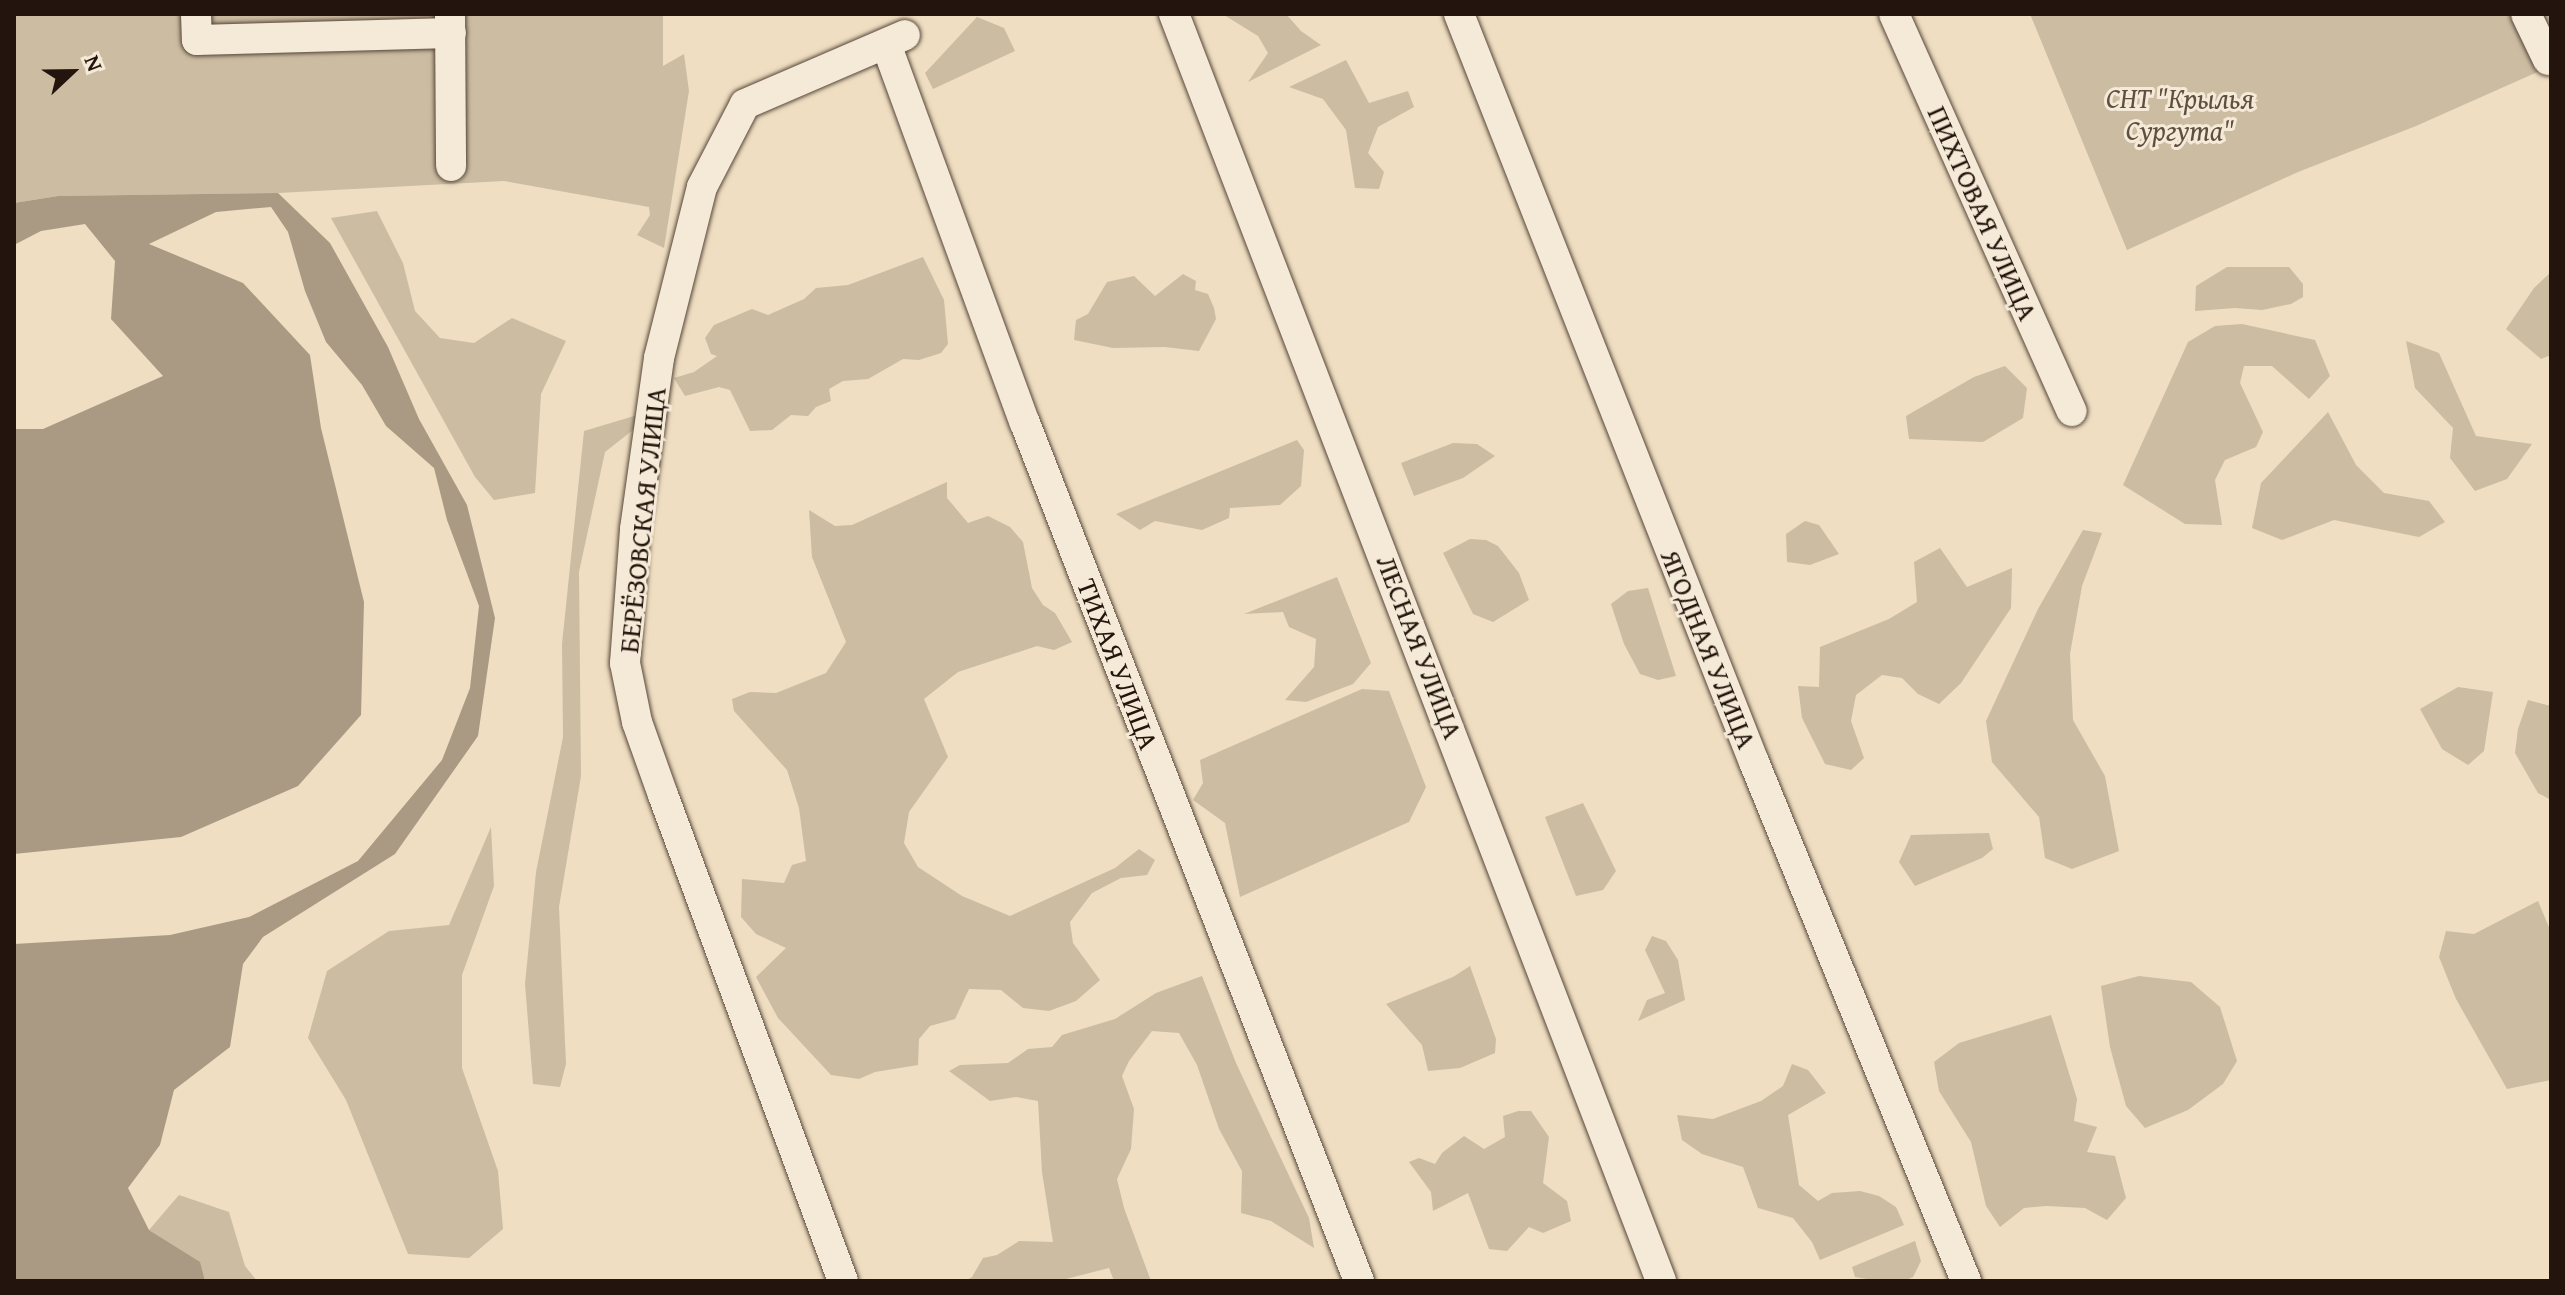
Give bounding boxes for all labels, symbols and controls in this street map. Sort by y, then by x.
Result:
north arrow [32,32,112,112]
text: N [77,50,112,76]
park label: CНТ "Крылья Сургута" [2106,81,2254,147]
street label: ПИХТОВАЯ УЛИЦА [1921,101,2045,325]
street label: БЕРЁЗОВСКАЯ УЛИЦА [611,385,673,655]
street label: ЯГОДНАЯ УЛИЦА [1654,545,1764,753]
street label: ЛЕСНАЯ УЛИЦА [1370,550,1470,744]
street label: ТИХАЯ УЛИЦА [1070,574,1166,754]

